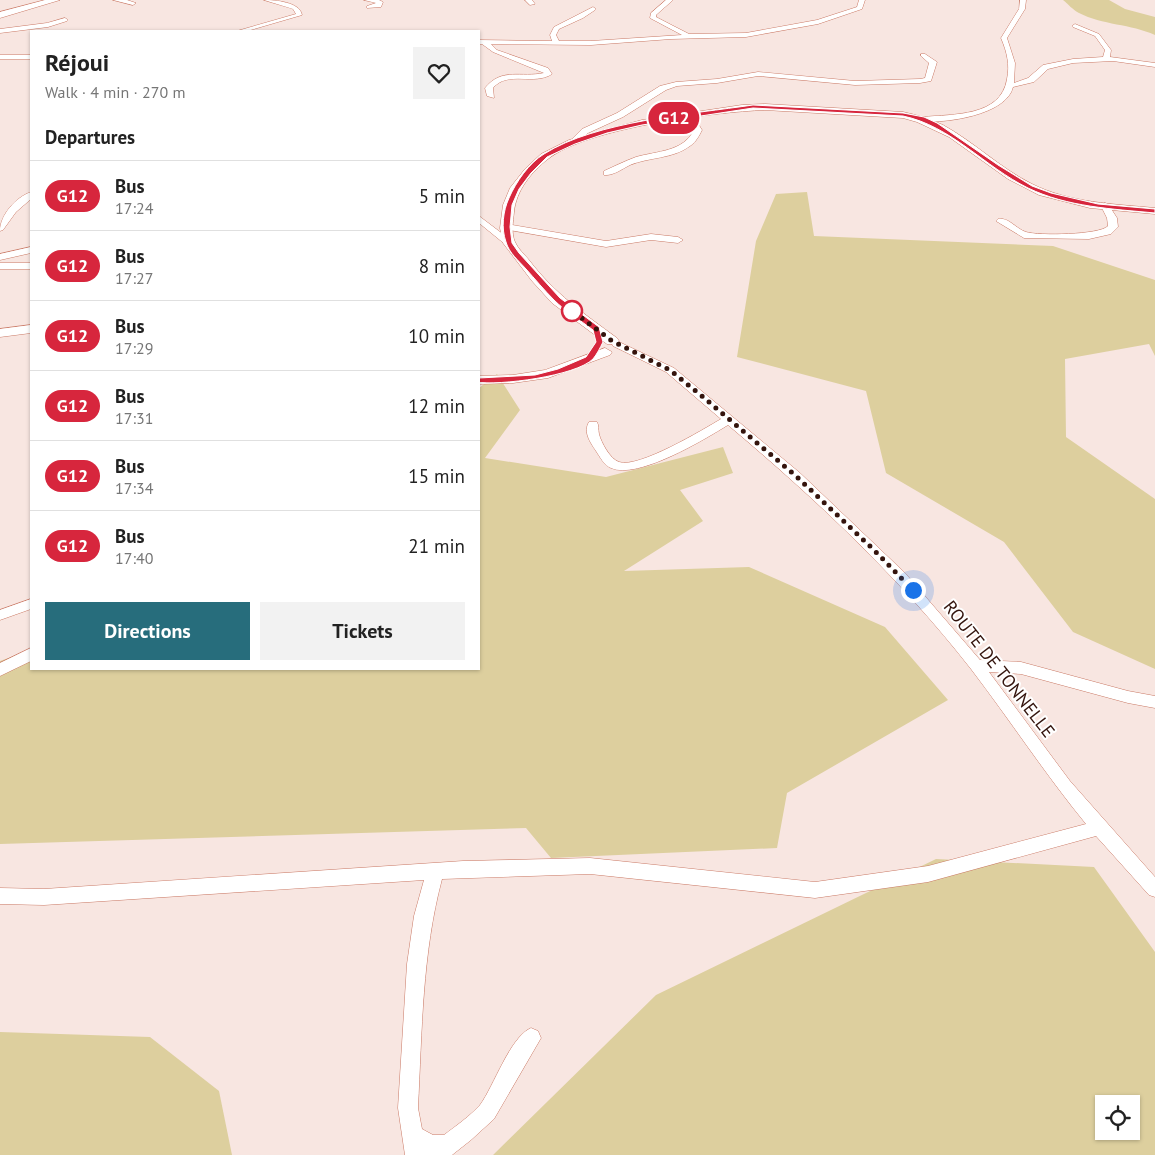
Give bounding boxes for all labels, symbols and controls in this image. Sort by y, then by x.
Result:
text: Réjoui [45,47,109,78]
button: heart [413,47,465,99]
text: Walk · 4 min · 270 m [45,82,185,102]
line badge: G12 [645,102,703,134]
text: G12 [658,106,690,129]
text: Departures [45,125,135,149]
text: Bus [115,174,144,198]
text: G12 [57,184,88,207]
text: 5 min [419,184,465,208]
text: 17:24 [115,198,153,218]
text: Bus [115,244,144,268]
text: G12 [57,254,88,277]
text: 8 min [419,254,465,278]
text: 17:27 [115,268,153,288]
unlabelled marker [561,300,583,322]
text: Bus [115,314,144,338]
text: G12 [57,324,88,347]
text: 10 min [408,324,465,348]
text: 17:29 [115,338,153,358]
text: Bus [115,384,144,408]
text: G12 [57,394,88,417]
text: 12 min [408,394,465,418]
text: 17:31 [115,408,153,428]
text: Bus [115,454,144,478]
text: G12 [57,464,88,487]
text: 15 min [408,464,465,488]
text: 17:34 [115,478,153,498]
text: Bus [115,524,144,548]
text: G12 [57,534,88,557]
text: 21 min [408,534,465,558]
text: 17:40 [115,548,153,568]
your location [901,578,926,603]
street label: ROUTE DE TONNELLE [939,596,1060,742]
button: Directions [45,602,250,660]
button: Tickets [260,602,465,660]
map controls [1095,1095,1140,1140]
button: locate [1095,1095,1140,1140]

